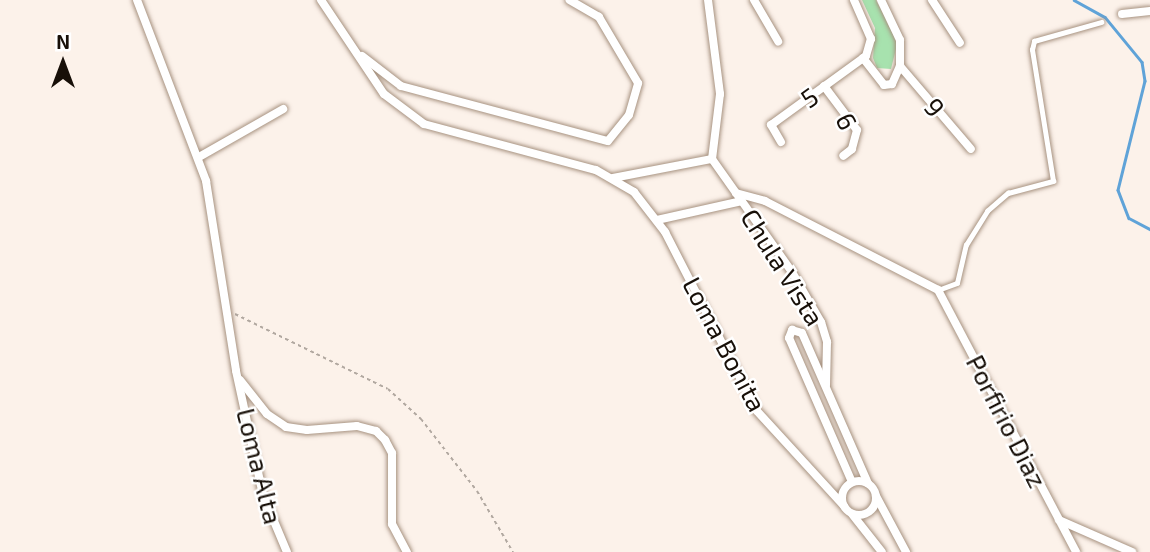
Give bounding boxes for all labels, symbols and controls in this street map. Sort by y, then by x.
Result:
north arrow [28,28,98,98]
text: N [56,30,70,53]
street label: 5 [794,80,824,114]
street label: 9 [918,91,952,123]
street label: 6 [830,107,864,135]
street label: Chula Vista [735,203,831,331]
street label: Loma Bonita [677,272,773,416]
street label: Porfirio Diaz [960,349,1054,493]
street label: Loma Alta [230,405,290,527]

